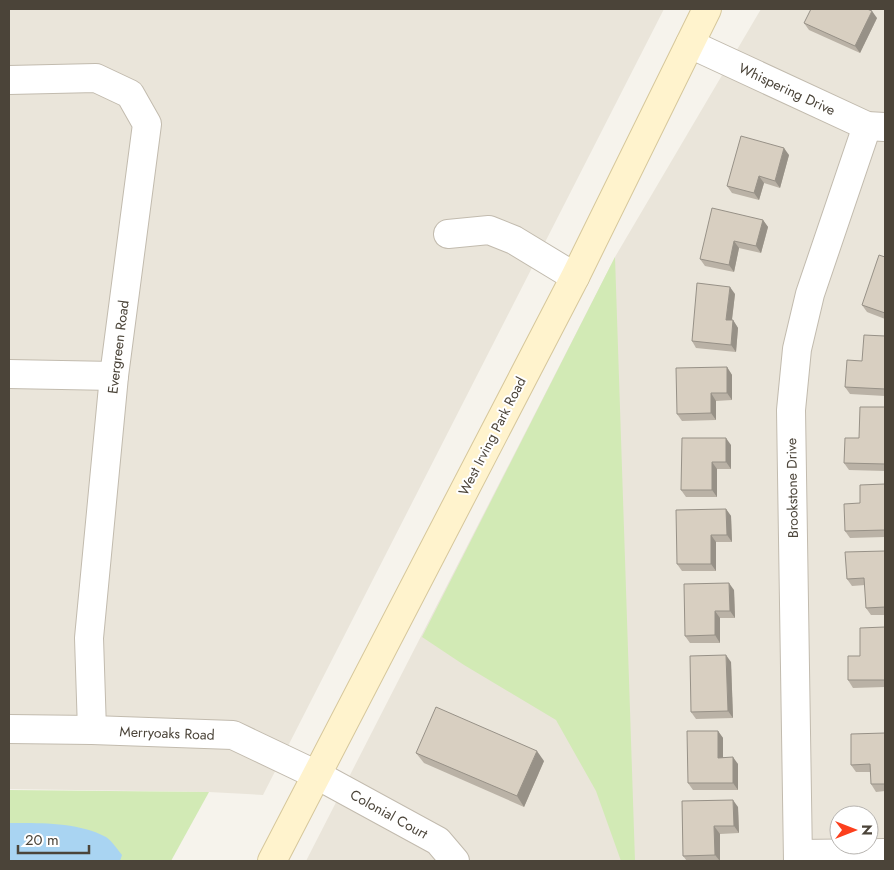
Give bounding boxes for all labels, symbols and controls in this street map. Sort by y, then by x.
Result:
street label: Whispering Drive [735,58,839,120]
street label: Evergreen Road [102,299,134,395]
street label: West Irving Park Road [453,373,531,499]
street label: Brookstone Drive [781,438,803,538]
street label: Merryoaks Road [119,721,215,745]
street label: Colonial Court [347,784,432,844]
north arrow [829,805,879,855]
scale bar [18,822,89,854]
text: N [857,824,877,836]
text: 20 m [25,829,59,851]

